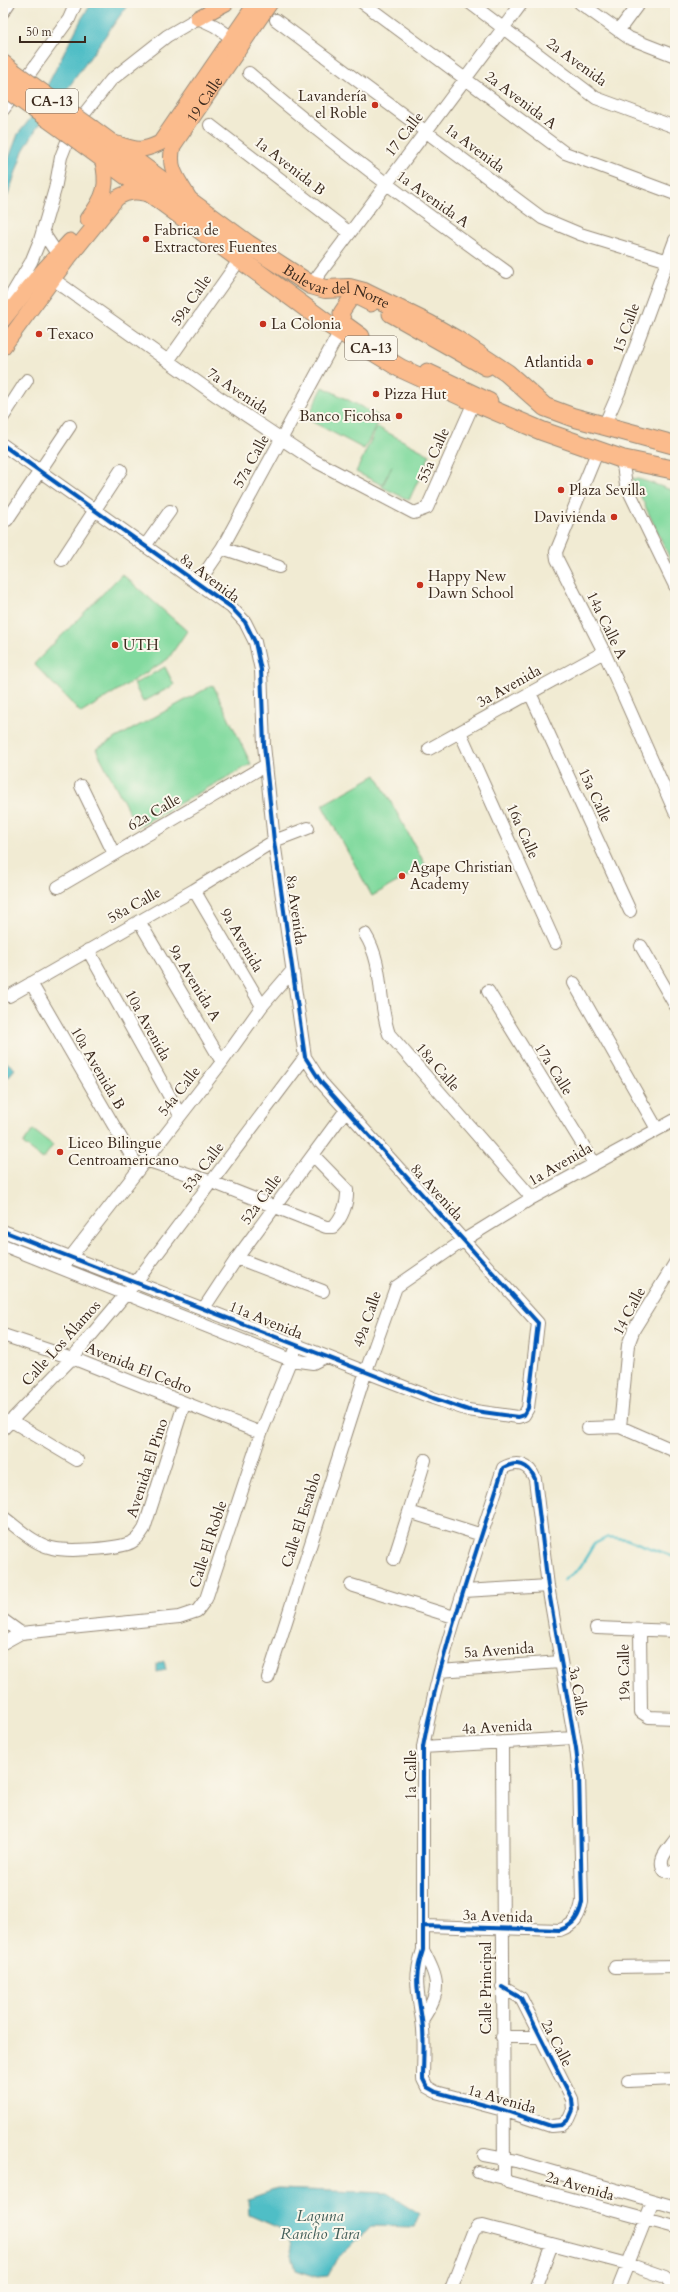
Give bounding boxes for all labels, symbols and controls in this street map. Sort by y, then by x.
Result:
scale bar [20,18,85,44]
text: 50 m [26,24,53,40]
street label: 2a Avenida [543,33,612,91]
street label: 2a Avenida A [481,66,561,134]
street label: 19 Calle [182,72,228,126]
place label: Lavandería el Roble [298,86,368,123]
road number: CA-13 [26,89,78,113]
marker: Lavandería el Roble [370,100,380,110]
street label: 17 Calle [380,107,428,161]
street label: 1a Avenida [441,119,510,178]
street label: 1a Avenida B [250,132,330,200]
street label: 1a Avenida A [393,166,474,232]
place label: Fabrica de Extractores Fuentes [154,220,277,257]
marker: Fabrica de Extractores Fuentes [141,234,151,244]
street label: Bulevar del Norte [279,259,393,313]
street label: 59a Calle [166,270,216,330]
street label: 15 Calle [608,300,644,356]
place label: La Colonia [271,314,342,334]
marker: La Colonia [258,319,268,329]
place label: Texaco [47,324,94,344]
marker: Texaco [34,329,44,339]
road number: CA-13 [345,336,397,360]
place label: Atlantida [524,352,583,372]
marker: Atlantida [585,357,595,367]
street label: 7a Avenida [203,363,273,419]
place label: Pizza Hut [384,384,447,404]
marker: Pizza Hut [371,389,381,399]
place label: Banco Ficohsa [299,406,392,426]
marker: Banco Ficohsa [394,411,404,421]
street label: 55a Calle [412,424,454,486]
street label: 57a Calle [228,431,274,491]
place label: Plaza Sevilla [569,480,646,500]
marker: Plaza Sevilla [556,485,566,495]
place label: Davivienda [534,507,607,527]
marker: Davivienda [609,512,619,522]
street label: 8a Avenida [176,549,245,608]
place label: Happy New Dawn School [428,566,514,603]
marker: Happy New Dawn School [415,580,425,590]
street label: 14a Calle A [582,588,632,662]
place label: UTH [123,635,159,655]
marker: UTH [110,640,120,650]
street label: 3a Avenida [473,660,545,712]
street label: 15a Calle [574,764,616,826]
street label: 62a Calle [124,789,184,835]
street label: 16a Calle [502,800,544,862]
place label: Agape Christian Academy [410,857,513,894]
marker: Agape Christian Academy [397,871,407,881]
street label: 8a Avenida [281,874,311,947]
street label: 58a Calle [104,882,164,928]
street label: 9a Avenida [216,904,269,976]
street label: 9a Avenida A [164,941,226,1025]
street label: 10a Avenida [120,986,176,1064]
street label: 10a Avenida B [66,1023,130,1113]
street label: 18a Calle [411,1038,465,1096]
street label: 17a Calle [530,1039,578,1099]
street label: 54a Calle [153,1062,205,1120]
place label: Liceo Bilingue Centroamericano [68,1133,179,1170]
street label: 1a Avenida [524,1137,596,1190]
street label: 53a Calle [177,1138,229,1196]
marker: Liceo Bilingue Centroamericano [55,1147,65,1157]
street label: 8a Avenida [406,1159,468,1225]
street label: 52a Calle [236,1169,286,1228]
street label: 14 Calle [608,1283,650,1339]
street label: 49a Calle [348,1288,386,1350]
street label: Calle Los Álamos [17,1296,105,1390]
street label: 11a Avenida [226,1296,306,1344]
street label: Avenida El Cedro [83,1338,195,1398]
street label: Avenida El Pino [122,1416,172,1520]
street label: Calle El Establo [276,1470,326,1570]
street label: Calle El Roble [184,1498,232,1590]
street label: 5a Avenida [463,1638,535,1662]
street label: 19a Calle [613,1644,635,1702]
street label: 3a Calle [564,1664,592,1718]
street label: 4a Avenida [461,1715,533,1739]
street label: 1a Calle [401,1750,421,1800]
street label: 3a Avenida [462,1905,534,1927]
street label: Calle Principal [476,1941,496,2034]
street label: 2a Calle [537,2016,577,2070]
street label: 1a Avenida [465,2080,539,2118]
street label: 2a Avenida [543,2167,617,2205]
water label: Laguna Rancho Tara [280,2205,360,2245]

